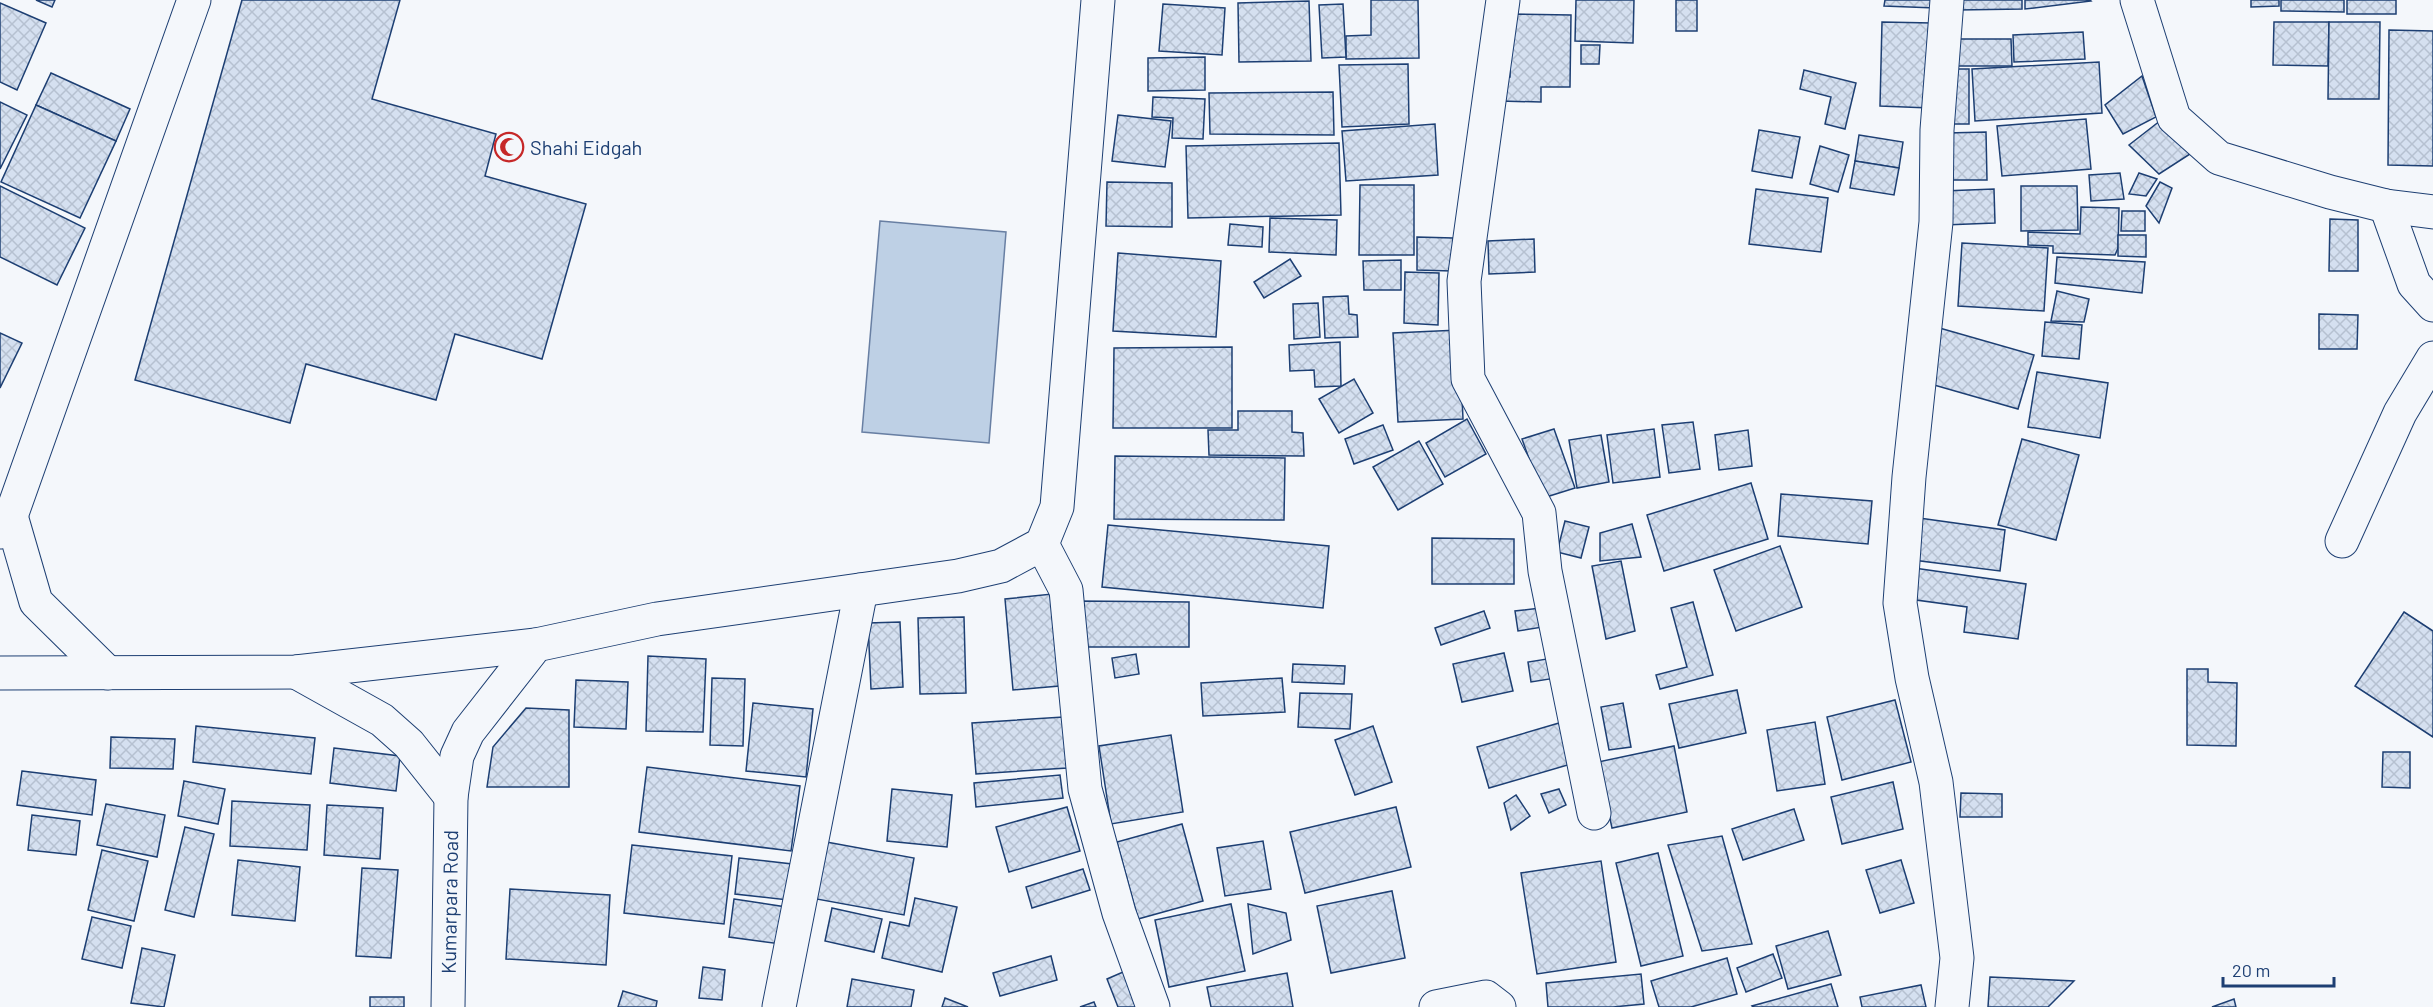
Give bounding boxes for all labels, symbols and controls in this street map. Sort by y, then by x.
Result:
mosque icon: Shahi Eidgah [493,131,525,163]
place label: Shahi Eidgah [530,135,642,159]
street label: Kumarpara Road [436,830,462,974]
scale bar [2223,950,2334,988]
text: 20 m [2232,959,2270,981]

